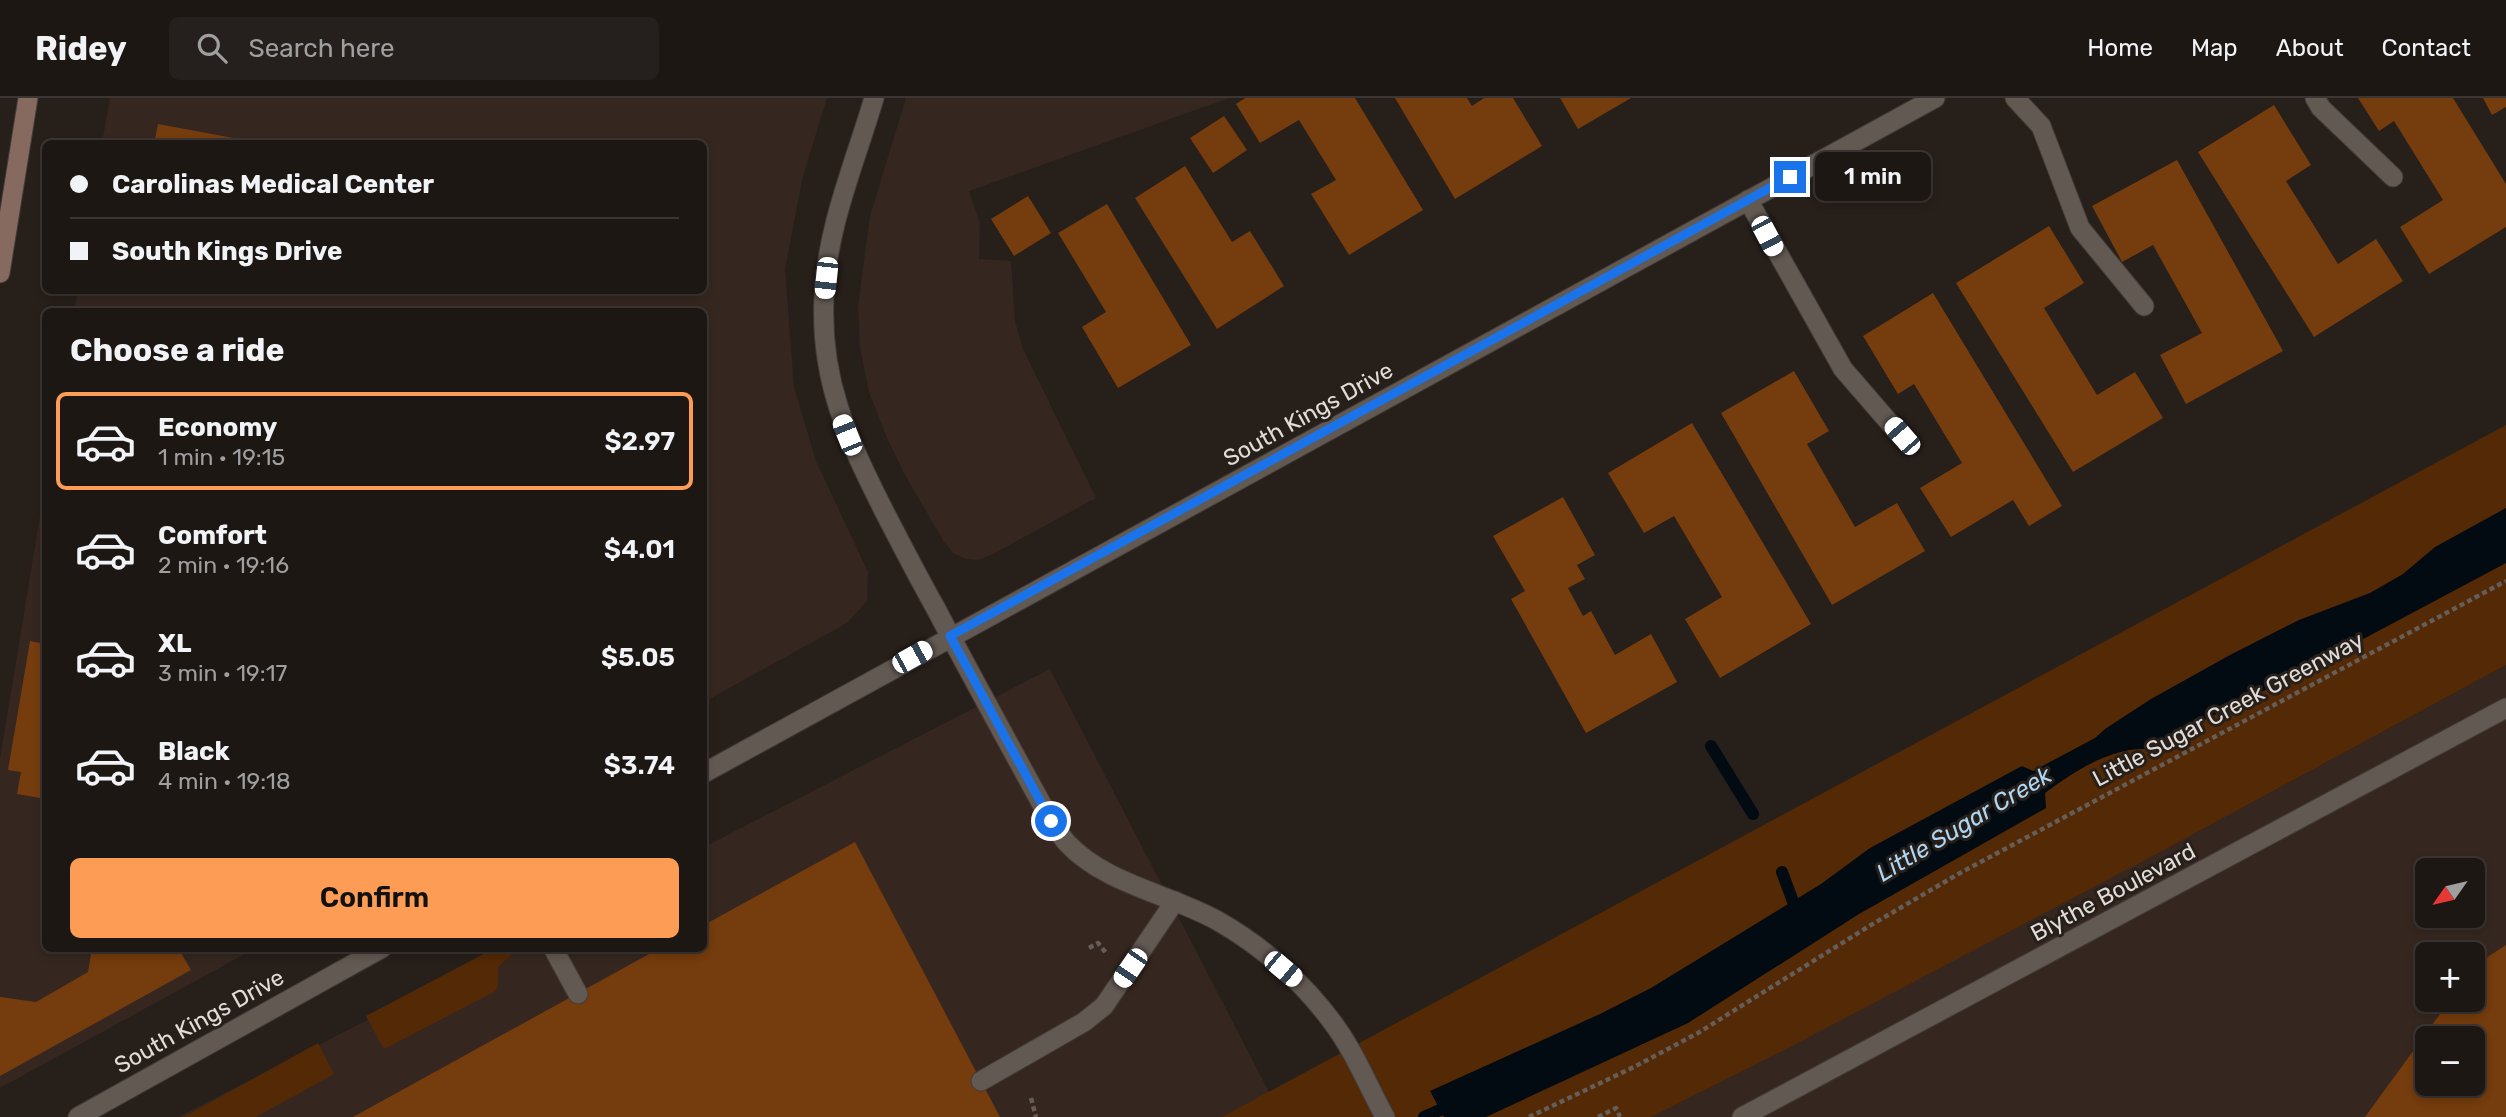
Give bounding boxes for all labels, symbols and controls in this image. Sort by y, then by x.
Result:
search box [169,17,659,80]
text: Ridey [35,29,127,68]
icon: search [193,29,231,67]
text: Search here [249,33,394,64]
text: Home [2087,34,2153,62]
text: Map [2191,34,2238,62]
text: About [2276,34,2344,62]
text: Contact [2382,34,2471,62]
callout: 1 min [1814,153,1930,202]
route end [1774,161,1806,193]
text: 1 min [1844,162,1902,190]
text: Carolinas Medical Center [112,169,434,200]
car [1748,213,1787,259]
text: South Kings Drive [112,236,342,267]
car [814,256,839,300]
text: Choose a ride [70,331,284,369]
street label: South Kings Drive [1218,356,1398,472]
icon: car [74,410,137,473]
text: Economy [158,412,277,443]
car [830,412,865,458]
car [1881,413,1924,459]
text: $2.97 [605,426,675,457]
text: 1 min · 19:15 [158,443,285,471]
icon: car [74,518,137,581]
text: Comfort [158,520,267,551]
text: $4.01 [604,534,675,565]
text: 2 min · 19:16 [158,551,289,579]
street label: Little Sugar Creek Greenway [2088,625,2369,792]
icon: car [74,626,137,689]
text: XL [158,628,191,659]
car [889,638,936,676]
text: $5.05 [601,642,675,673]
text: 3 min · 19:17 [158,659,287,687]
icon: car [74,734,137,797]
text: Black [158,736,230,767]
text: $3.74 [604,750,675,781]
water label: Little Sugar Creek [1871,760,2057,887]
text: 4 min · 19:18 [158,767,291,795]
route start [1035,805,1067,837]
street label: Blythe Boulevard [2026,837,2200,947]
button: Confirm [70,858,679,938]
north arrow [2415,858,2485,928]
map controls [2415,858,2485,1096]
button: + [2415,942,2485,1012]
car [1110,945,1151,991]
car [1261,947,1306,991]
street label: South Kings Drive [109,963,289,1079]
button: − [2415,1026,2485,1096]

